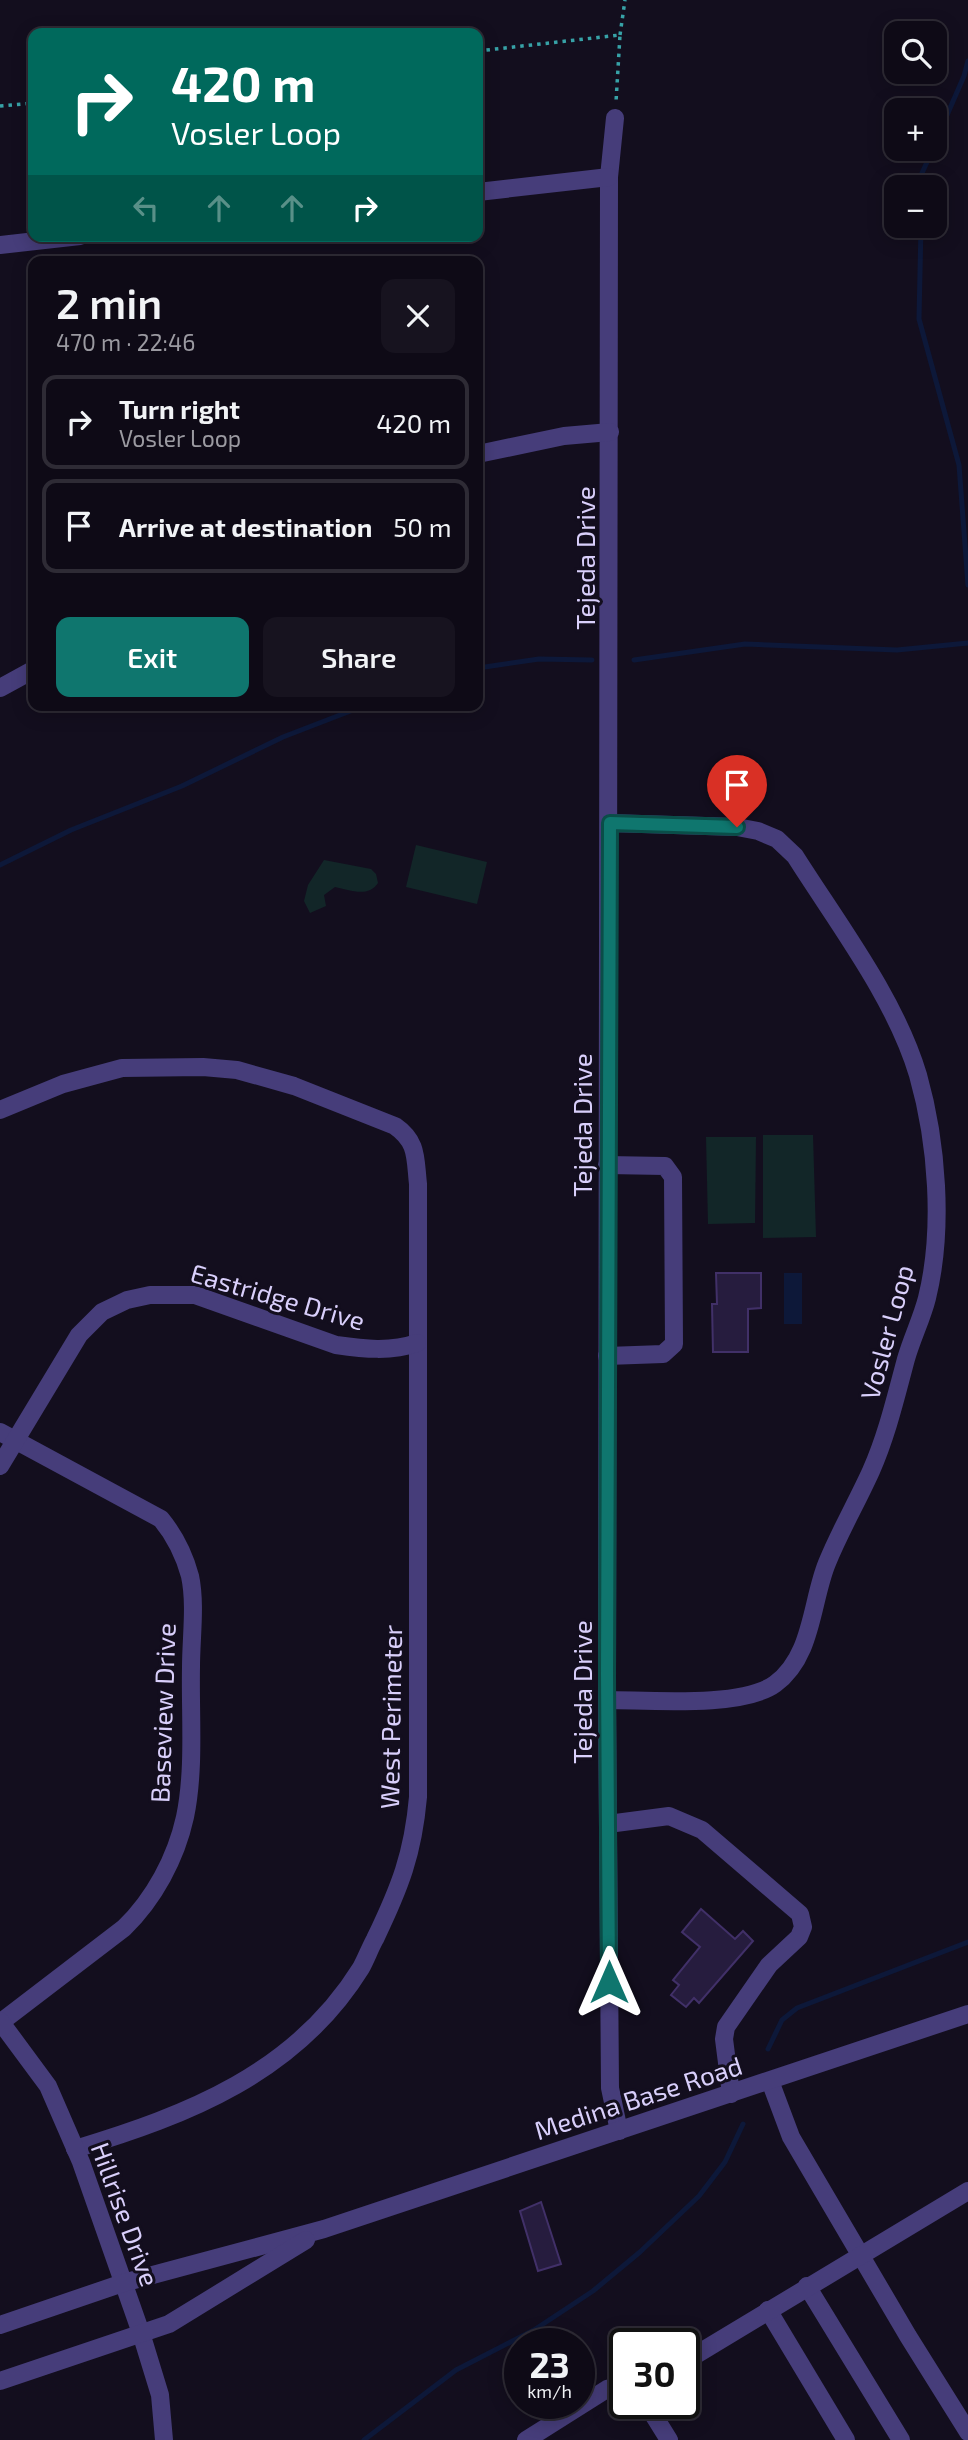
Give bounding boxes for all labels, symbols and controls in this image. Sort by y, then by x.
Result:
map controls [884,21,947,238]
button: search [884,21,947,84]
text: 420 m [171,53,315,112]
icon: right [56,56,147,147]
button: + [884,98,947,161]
text: Vosler Loop [171,113,341,151]
button: − [884,175,947,238]
icon: left [127,189,165,227]
icon: ahead [200,189,238,227]
icon: ahead [273,189,311,227]
icon: right [346,189,384,227]
text: 2 min [56,277,162,327]
button: close [381,279,455,353]
text: 470 m · 22:46 [56,328,195,356]
text: Turn right [119,393,240,424]
icon: right [60,403,98,441]
text: 420 m [376,407,451,438]
text: Vosler Loop [119,424,241,452]
street label: Tejeda Drive [569,486,600,630]
icon: arrive [60,507,98,545]
text: Arrive at destination [119,511,372,542]
text: 50 m [393,511,452,542]
button: Exit [56,617,249,697]
button: Share [263,617,455,697]
pin [707,755,767,827]
icon: arrive [718,766,756,804]
street label: Tejeda Drive [566,1053,597,1197]
street label: Eastridge Drive [187,1256,369,1336]
street label: Vosler Loop [853,1261,919,1403]
street label: Tejeda Drive [566,1620,597,1764]
street label: Baseview Drive [143,1622,181,1804]
street label: West Perimeter [373,1625,407,1809]
position arrow [572,1945,646,2019]
street label: Medina Base Road [530,2049,746,2145]
street label: Hillrise Drive [86,2138,166,2290]
speed limit sign: 30 [609,2328,700,2419]
text: 23 [529,2343,570,2385]
text: km/h [527,2380,572,2402]

